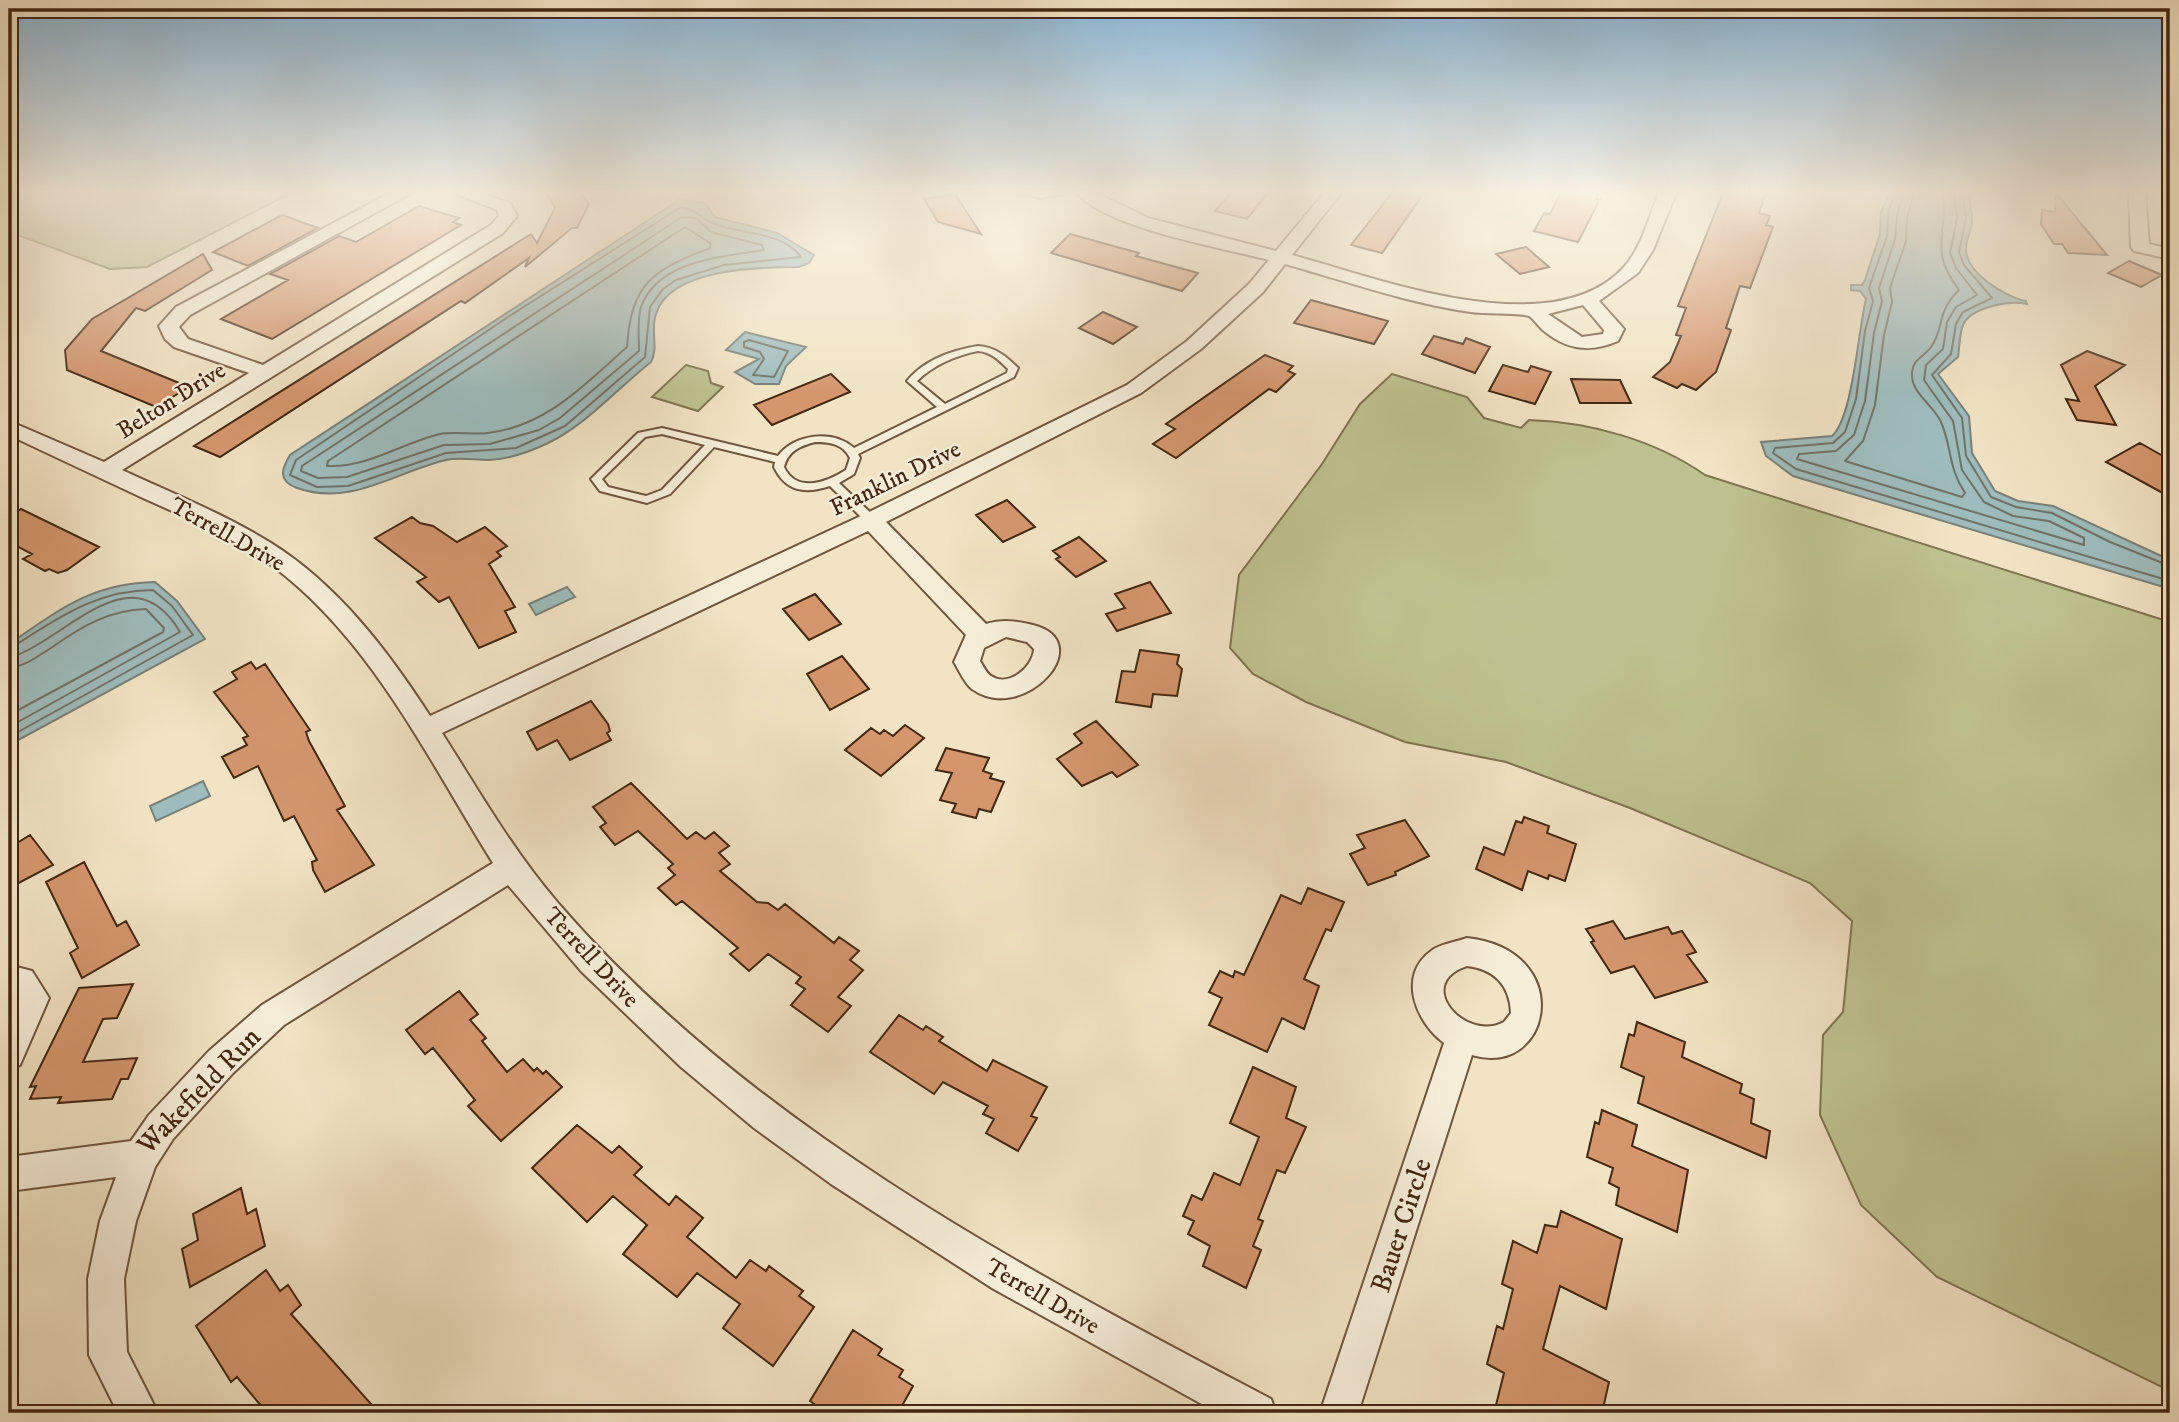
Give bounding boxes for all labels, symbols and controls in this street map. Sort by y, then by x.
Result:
street label: Belton Drive [112,356,232,446]
street label: Franklin Drive [825,434,966,523]
street label: Terrell Drive [165,491,290,579]
street label: Terrell Drive [537,901,645,1014]
street label: Wakefield Run [129,1020,269,1163]
street label: Bauer Circle [1363,1154,1440,1297]
street label: Terrell Drive [980,1252,1105,1342]

